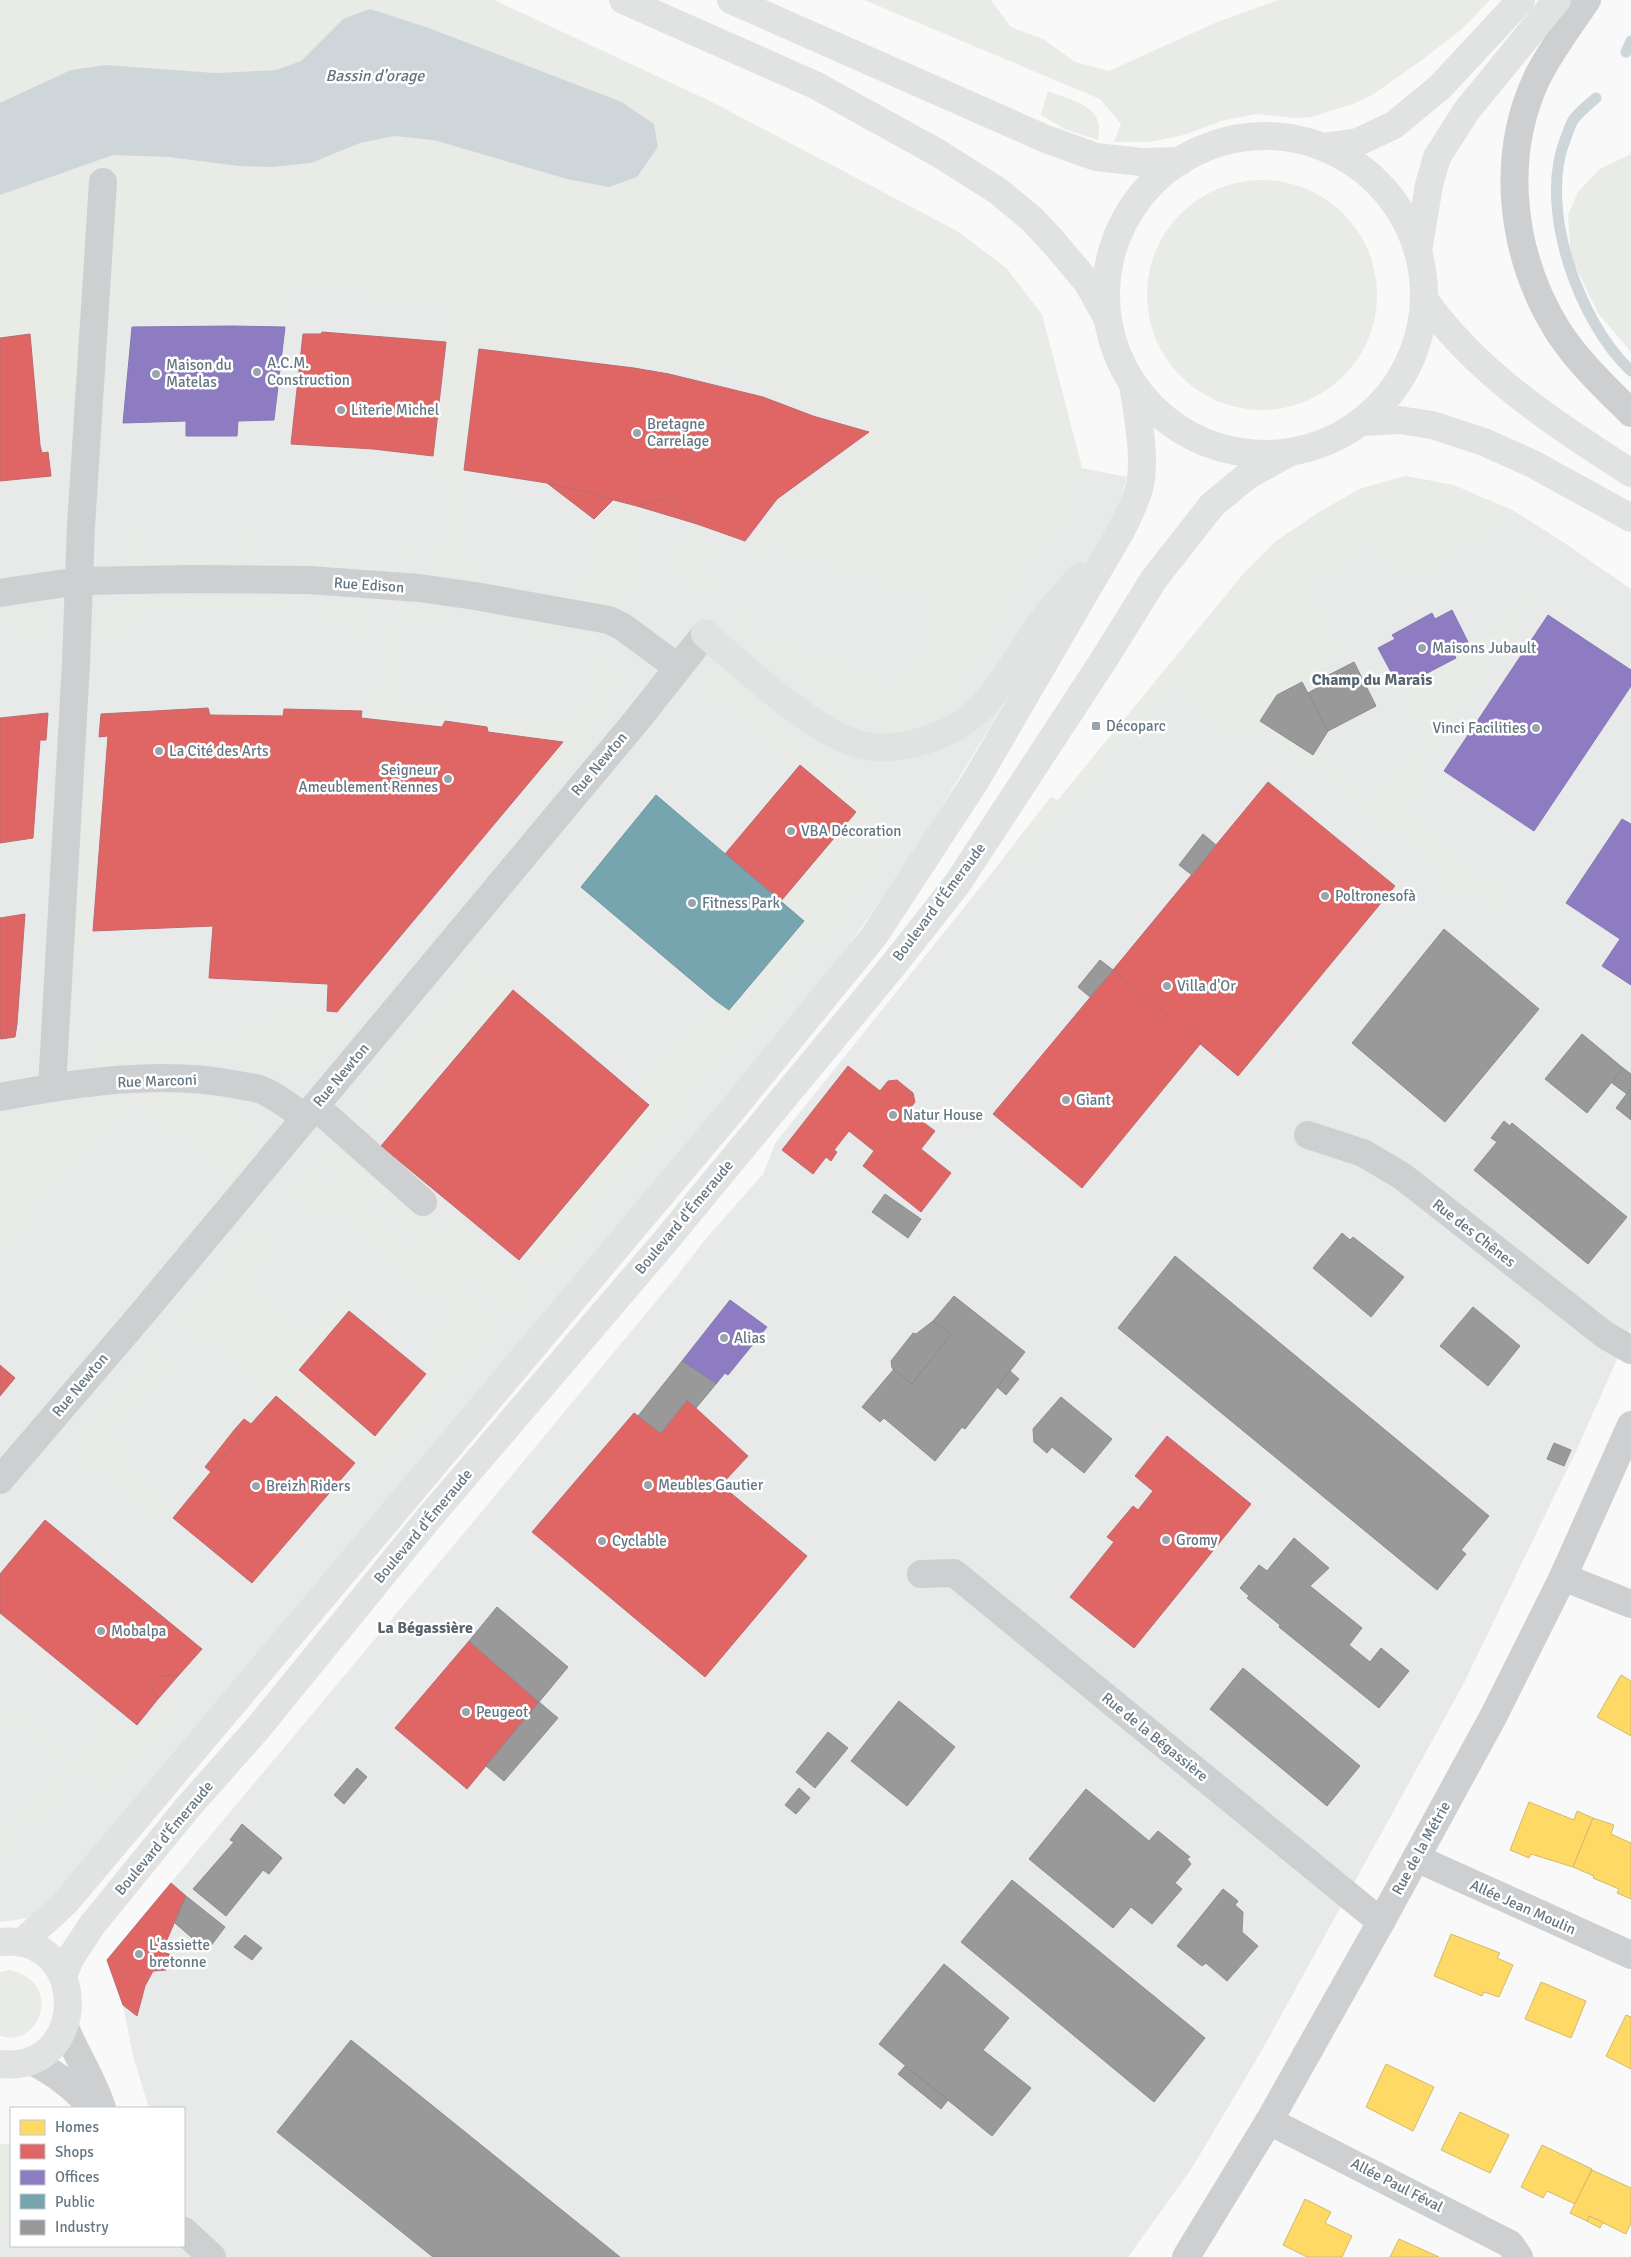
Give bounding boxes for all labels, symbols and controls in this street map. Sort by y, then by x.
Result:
water label: Bassin d'orage [326,66,425,86]
place label: A.C.M. Construction [267,354,350,389]
place label: Maison du Matelas [166,356,232,391]
marker: A.C.M. Construction [251,366,263,378]
marker: Maison du Matelas [150,368,162,380]
place label: Literie Michel [351,401,439,419]
marker: Literie Michel [335,404,347,416]
place label: Bretagne Carrelage [647,415,709,450]
marker: Bretagne Carrelage [631,427,643,439]
street label: Rue Edison [333,574,405,596]
place label: Maisons Jubault [1432,639,1536,657]
marker: Maisons Jubault [1416,642,1428,654]
district label: Champ du Marais [1312,670,1432,690]
place label: Décoparc [1106,717,1166,735]
place label: Vinci Facilities [1433,719,1526,737]
marker: Décoparc [1090,720,1102,732]
marker: Vinci Facilities [1530,722,1542,734]
street label: Rue Newton [567,729,631,799]
place label: La Cité des Arts [169,742,269,760]
marker: La Cité des Arts [153,745,165,757]
place label: Seigneur Ameublement Rennes [299,761,438,796]
marker: Seigneur Ameublement Rennes [442,773,454,785]
place label: VBA Décoration [801,822,901,840]
marker: VBA Décoration [785,825,797,837]
street label: Boulevard d'Émeraude [888,839,989,965]
place label: Poltronesofà [1335,887,1416,905]
marker: Poltronesofà [1319,890,1331,902]
place label: Fitness Park [702,894,780,912]
marker: Fitness Park [686,897,698,909]
place label: Villa d'Or [1177,977,1236,995]
marker: Villa d'Or [1161,980,1173,992]
street label: Rue Newton [309,1040,373,1110]
street label: Rue Marconi [117,1071,197,1091]
place label: Giant [1076,1091,1111,1109]
marker: Giant [1060,1094,1072,1106]
place label: Natur House [903,1106,983,1124]
marker: Natur House [887,1109,899,1121]
street label: Boulevard d'Émeraude [630,1156,737,1278]
street label: Rue des Chênes [1429,1195,1519,1271]
place label: Alias [734,1329,766,1347]
marker: Alias [718,1332,730,1344]
street label: Rue Newton [48,1350,112,1420]
street label: Boulevard d'Émeraude [369,1465,476,1587]
place label: Meubles Gautier [658,1476,764,1494]
place label: Breizh Riders [266,1477,351,1495]
marker: Meubles Gautier [642,1479,654,1491]
marker: Breizh Riders [250,1480,262,1492]
place label: Gromy [1176,1531,1217,1549]
place label: Cyclable [612,1532,667,1550]
marker: Gromy [1160,1534,1172,1546]
marker: Cyclable [596,1535,608,1547]
district label: La Bégassière [377,1618,473,1638]
place label: Mobalpa [111,1622,166,1640]
marker: Mobalpa [95,1625,107,1637]
street label: Rue de la Bégassière [1098,1689,1212,1785]
place label: Peugeot [476,1703,528,1721]
marker: Peugeot [460,1706,472,1718]
street label: Boulevard d'Émeraude [110,1777,217,1899]
street label: Rue de la Métrie [1388,1798,1454,1898]
street label: Allée Jean Moulin [1467,1876,1579,1938]
place label: L'assiette bretonne [149,1936,210,1971]
marker: L'assiette bretonne [133,1948,145,1960]
legend [10,2107,185,2247]
text: Homes [55,2118,99,2136]
text: Shops [55,2143,94,2161]
street label: Allée Paul Féval [1348,2154,1446,2216]
text: Offices [55,2168,100,2186]
text: Public [55,2193,95,2211]
text: Industry [55,2218,108,2236]

